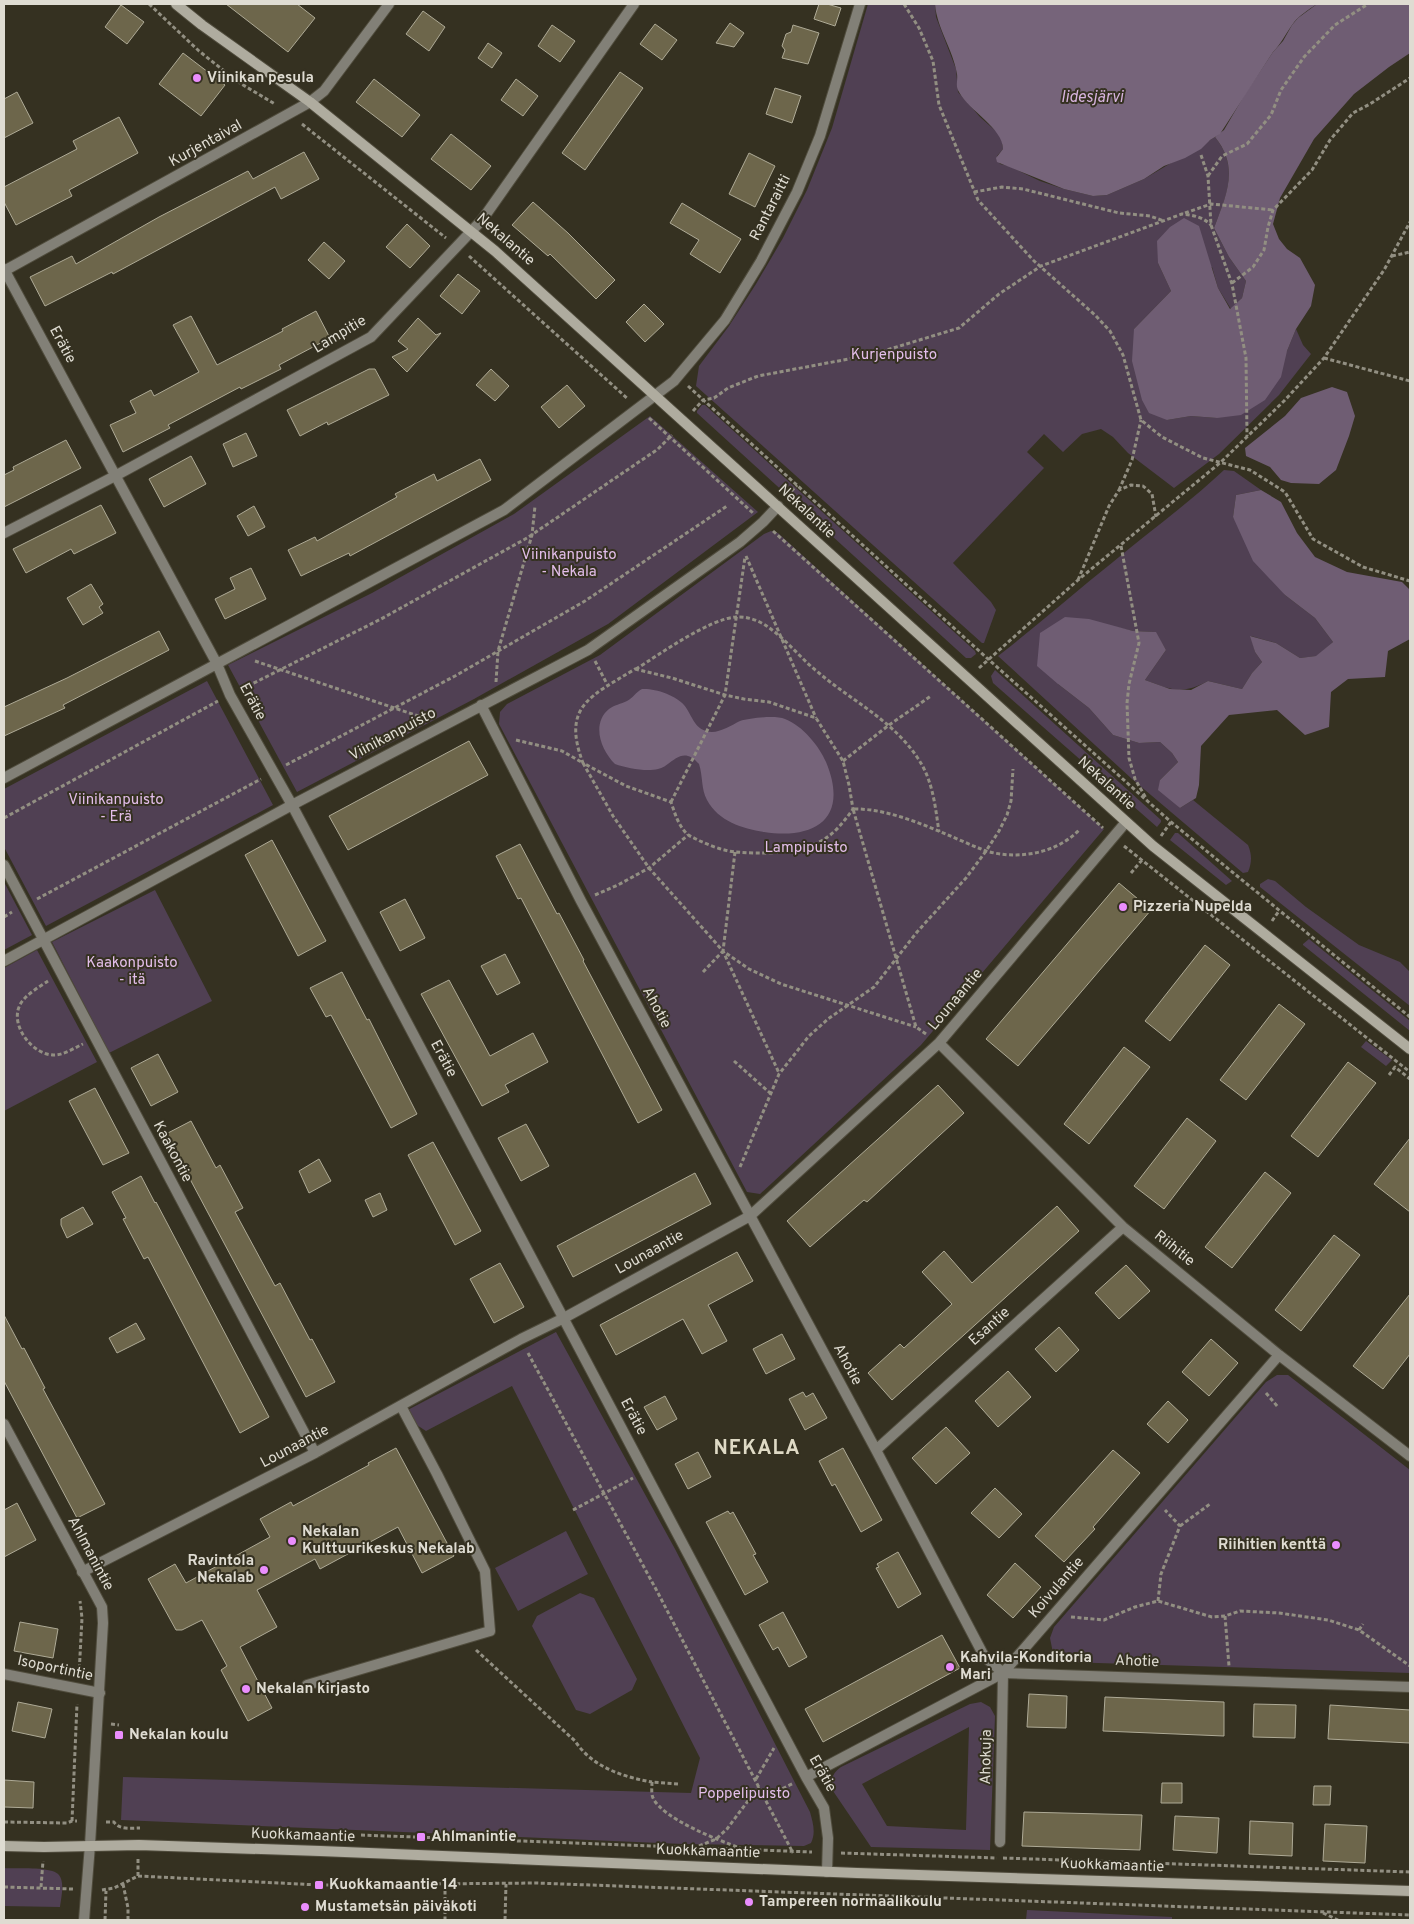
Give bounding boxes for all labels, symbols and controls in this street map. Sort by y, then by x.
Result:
place label: Viinikan pesula [207,69,314,88]
marker: Viinikan pesula [191,72,203,84]
water label: Iidesjärvi [1061,88,1124,108]
street label: Kurjentaival [166,116,246,172]
street label: Rantaraitti [746,172,796,244]
street label: Nekalantie [472,209,538,271]
street label: Lampitie [310,312,370,358]
street label: Erätie [44,323,80,367]
park label: Kurjenpuisto [851,346,937,365]
street label: Nekalantie [773,481,839,543]
park label: Viinikanpuisto - Nekala [521,546,617,582]
street label: Erätie [234,680,270,724]
street label: Viinikanpuisto [346,704,440,766]
street label: Nekalantie [1073,753,1139,815]
park label: Viinikanpuisto - Erä [68,791,164,827]
park label: Lampipuisto [764,839,848,858]
place label: Pizzeria Nupelda [1133,898,1252,917]
marker: Pizzeria Nupelda [1117,901,1129,913]
park label: Kaakonpuisto - itä [86,954,178,990]
street label: Lounaantie [925,965,987,1035]
street label: Ahotie [637,984,675,1032]
street label: Erätie [425,1037,461,1081]
street label: Kaakontie [148,1118,196,1186]
street label: Lounaantie [612,1226,688,1280]
street label: Riihitie [1150,1227,1198,1271]
street label: Esantie [965,1303,1015,1351]
street label: Ahotie [828,1341,866,1389]
street label: Erätie [615,1395,651,1439]
street label: Lounaantie [257,1421,333,1473]
district label: NEKALA [714,1436,800,1462]
street label: Ahlmanintie [63,1514,117,1594]
place label: Nekalan Kulttuurikeskus Nekalab [302,1523,475,1559]
marker: Nekalan Kulttuurikeskus Nekalab [286,1535,298,1547]
place label: Riihitien kenttä [1218,1536,1326,1555]
marker: Riihitien kenttä [1330,1539,1342,1551]
place label: Ravintola Nekalab [187,1552,254,1588]
street label: Koivulantie [1025,1553,1089,1623]
marker: Ravintola Nekalab [258,1564,270,1576]
place label: Kahvila-Konditoria Mari [960,1649,1092,1685]
street label: Isoportintie [15,1652,95,1686]
street label: Ahotie [1115,1652,1159,1672]
marker: Kahvila-Konditoria Mari [944,1661,956,1673]
place label: Nekalan kirjasto [256,1680,370,1699]
marker: Nekalan kirjasto [240,1683,252,1695]
place label: Nekalan koulu [129,1726,229,1745]
marker: Nekalan koulu [113,1729,125,1741]
street label: Ahokuja [977,1729,997,1785]
street label: Erätie [804,1752,840,1796]
park label: Poppelipuisto [698,1785,790,1804]
street label: Kuokkamaantie [250,1825,356,1847]
place label: Ahlmanintie [431,1828,517,1847]
marker: Ahlmanintie [415,1831,427,1843]
street label: Kuokkamaantie [655,1841,761,1863]
street label: Kuokkamaantie [1059,1855,1165,1877]
place label: Kuokkamaantie 14 [329,1876,458,1895]
marker: Kuokkamaantie 14 [313,1879,325,1891]
place label: Tampereen normaalikoulu [759,1893,942,1912]
marker: Tampereen normaalikoulu [743,1896,755,1908]
place label: Mustametsän päiväkoti [315,1898,477,1917]
marker: Mustametsän päiväkoti [299,1901,311,1913]

